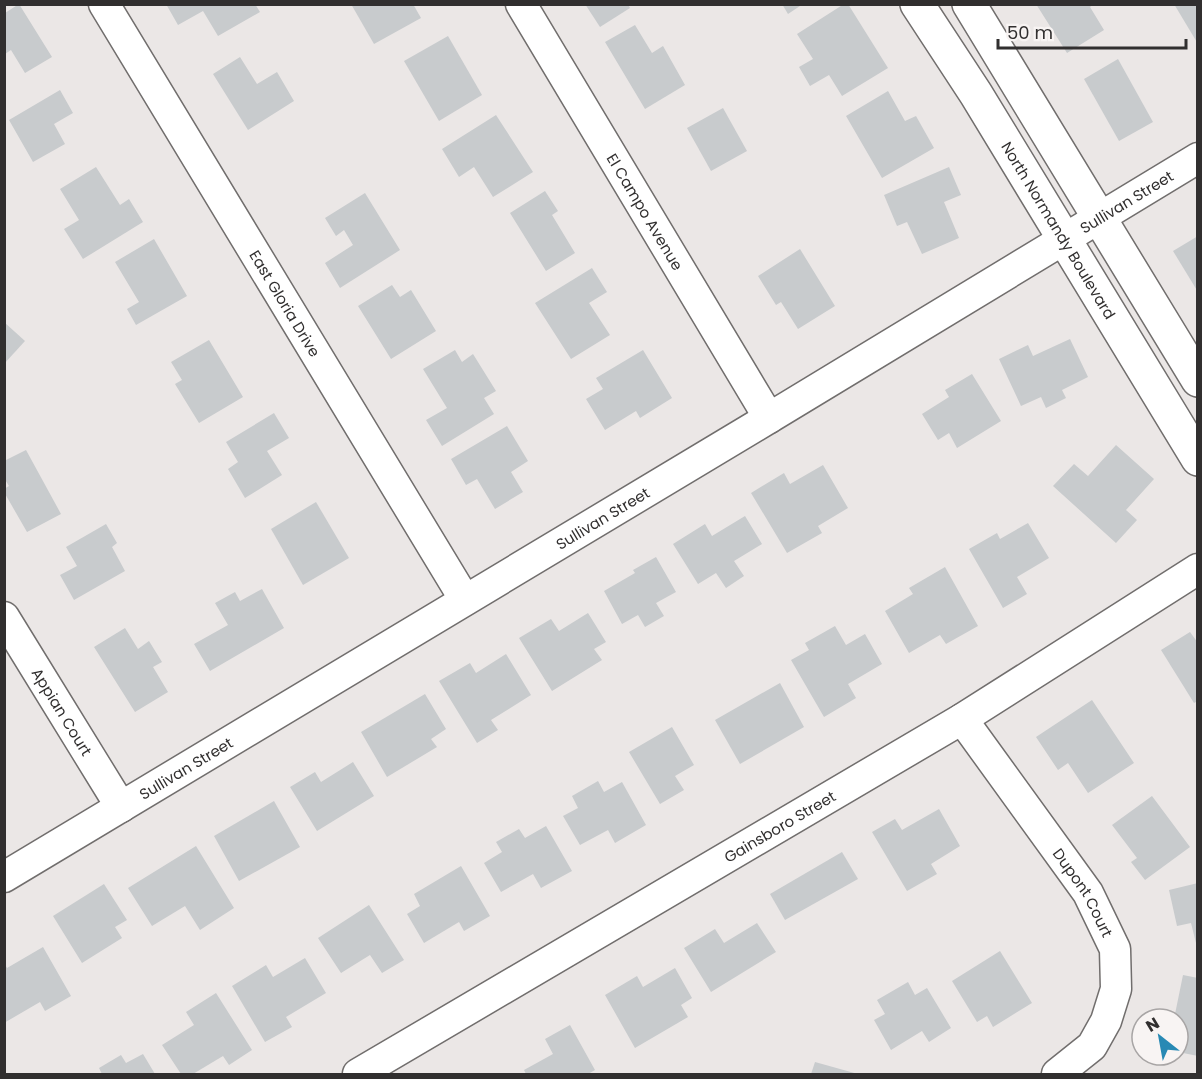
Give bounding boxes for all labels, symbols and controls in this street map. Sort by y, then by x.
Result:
scale bar [998,12,1186,50]
text: 50 m [1007,20,1053,45]
street label: North Normandy Boulevard [997,137,1121,323]
street label: El Campo Avenue [602,149,688,274]
street label: Sullivan Street [1076,165,1177,238]
street label: East Gloria Drive [245,246,326,361]
street label: Sullivan Street [552,482,653,554]
street label: Appian Court [27,664,97,759]
street label: Sullivan Street [135,732,237,804]
street label: Gainsboro Street [720,785,839,867]
street label: Dupont Court [1048,844,1118,940]
north arrow [1130,1007,1190,1067]
text: N [1141,1012,1164,1038]

